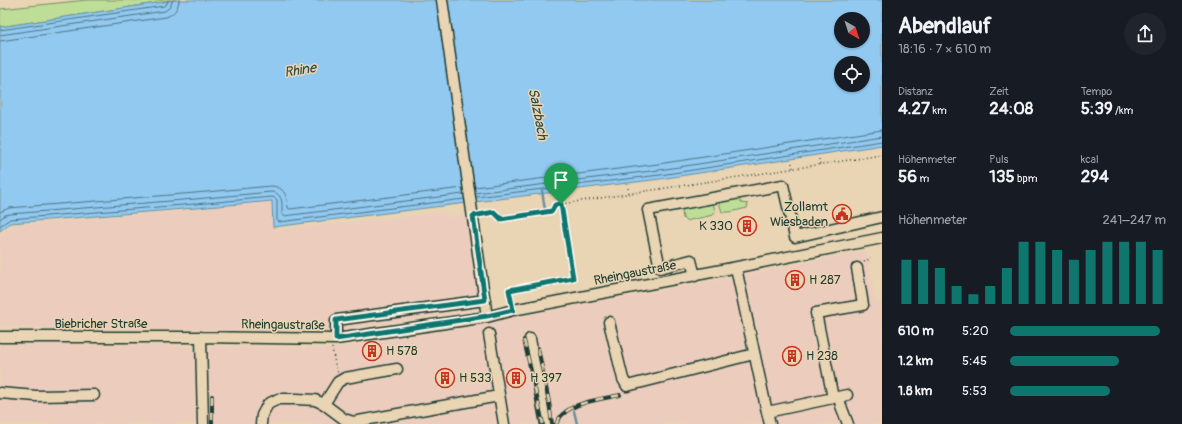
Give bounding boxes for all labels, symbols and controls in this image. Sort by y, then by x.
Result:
north arrow [834,12,870,48]
map controls [834,12,870,92]
text: Abendlauf [898,12,992,40]
button: share [1124,13,1166,55]
text: 18:16 · 7 × 610 m [898,41,991,57]
button: locate [834,56,870,92]
water label: Rhine [283,59,319,81]
text: Distanz [898,85,933,98]
text: Zeit [989,85,1009,98]
text: Tempo [1081,85,1112,98]
water label: Salzbach [525,87,552,143]
text: 4.27 [898,98,930,119]
text: 24:08 [989,98,1033,119]
text: 5:39 [1081,98,1113,119]
text: km [930,104,947,117]
text: /km [1113,104,1133,117]
text: Höhenmeter [898,153,957,166]
text: Puls [989,153,1008,166]
text: kcal [1081,153,1099,166]
pin [544,163,578,204]
text: 56 [898,166,917,187]
text: 135 [989,166,1015,187]
text: 294 [1081,166,1109,187]
icon: arrive [550,169,572,191]
text: m [917,172,929,185]
text: bpm [1015,172,1037,185]
place label: Zollamt Wiesbaden [770,199,829,230]
public building icon: Zollamt Wiesbaden [831,203,853,225]
text: Höhenmeter [898,212,967,228]
text: 241–247 m [1102,212,1166,228]
building icon: K 330 [736,215,758,237]
place label: K 330 [699,218,733,234]
street label: Rheingaustraße [592,257,678,289]
building icon: H 287 [784,269,806,291]
place label: H 287 [809,272,841,288]
street label: Biebricher Straße [55,316,148,332]
street label: Rheingaustraße [241,316,326,334]
text: 610 m [898,323,934,339]
text: 5:20 [962,323,989,339]
building icon: H 578 [361,340,383,362]
place label: H 578 [386,343,418,359]
building icon: H 238 [781,345,803,367]
place label: H 238 [806,348,838,364]
text: 1.2 km [898,353,933,369]
text: 5:45 [962,353,987,369]
building icon: H 533 [434,367,456,389]
building icon: H 397 [505,367,527,389]
place label: H 533 [459,370,492,386]
place label: H 397 [530,370,562,386]
text: 1.8 km [898,383,932,399]
text: 5:53 [962,383,987,399]

